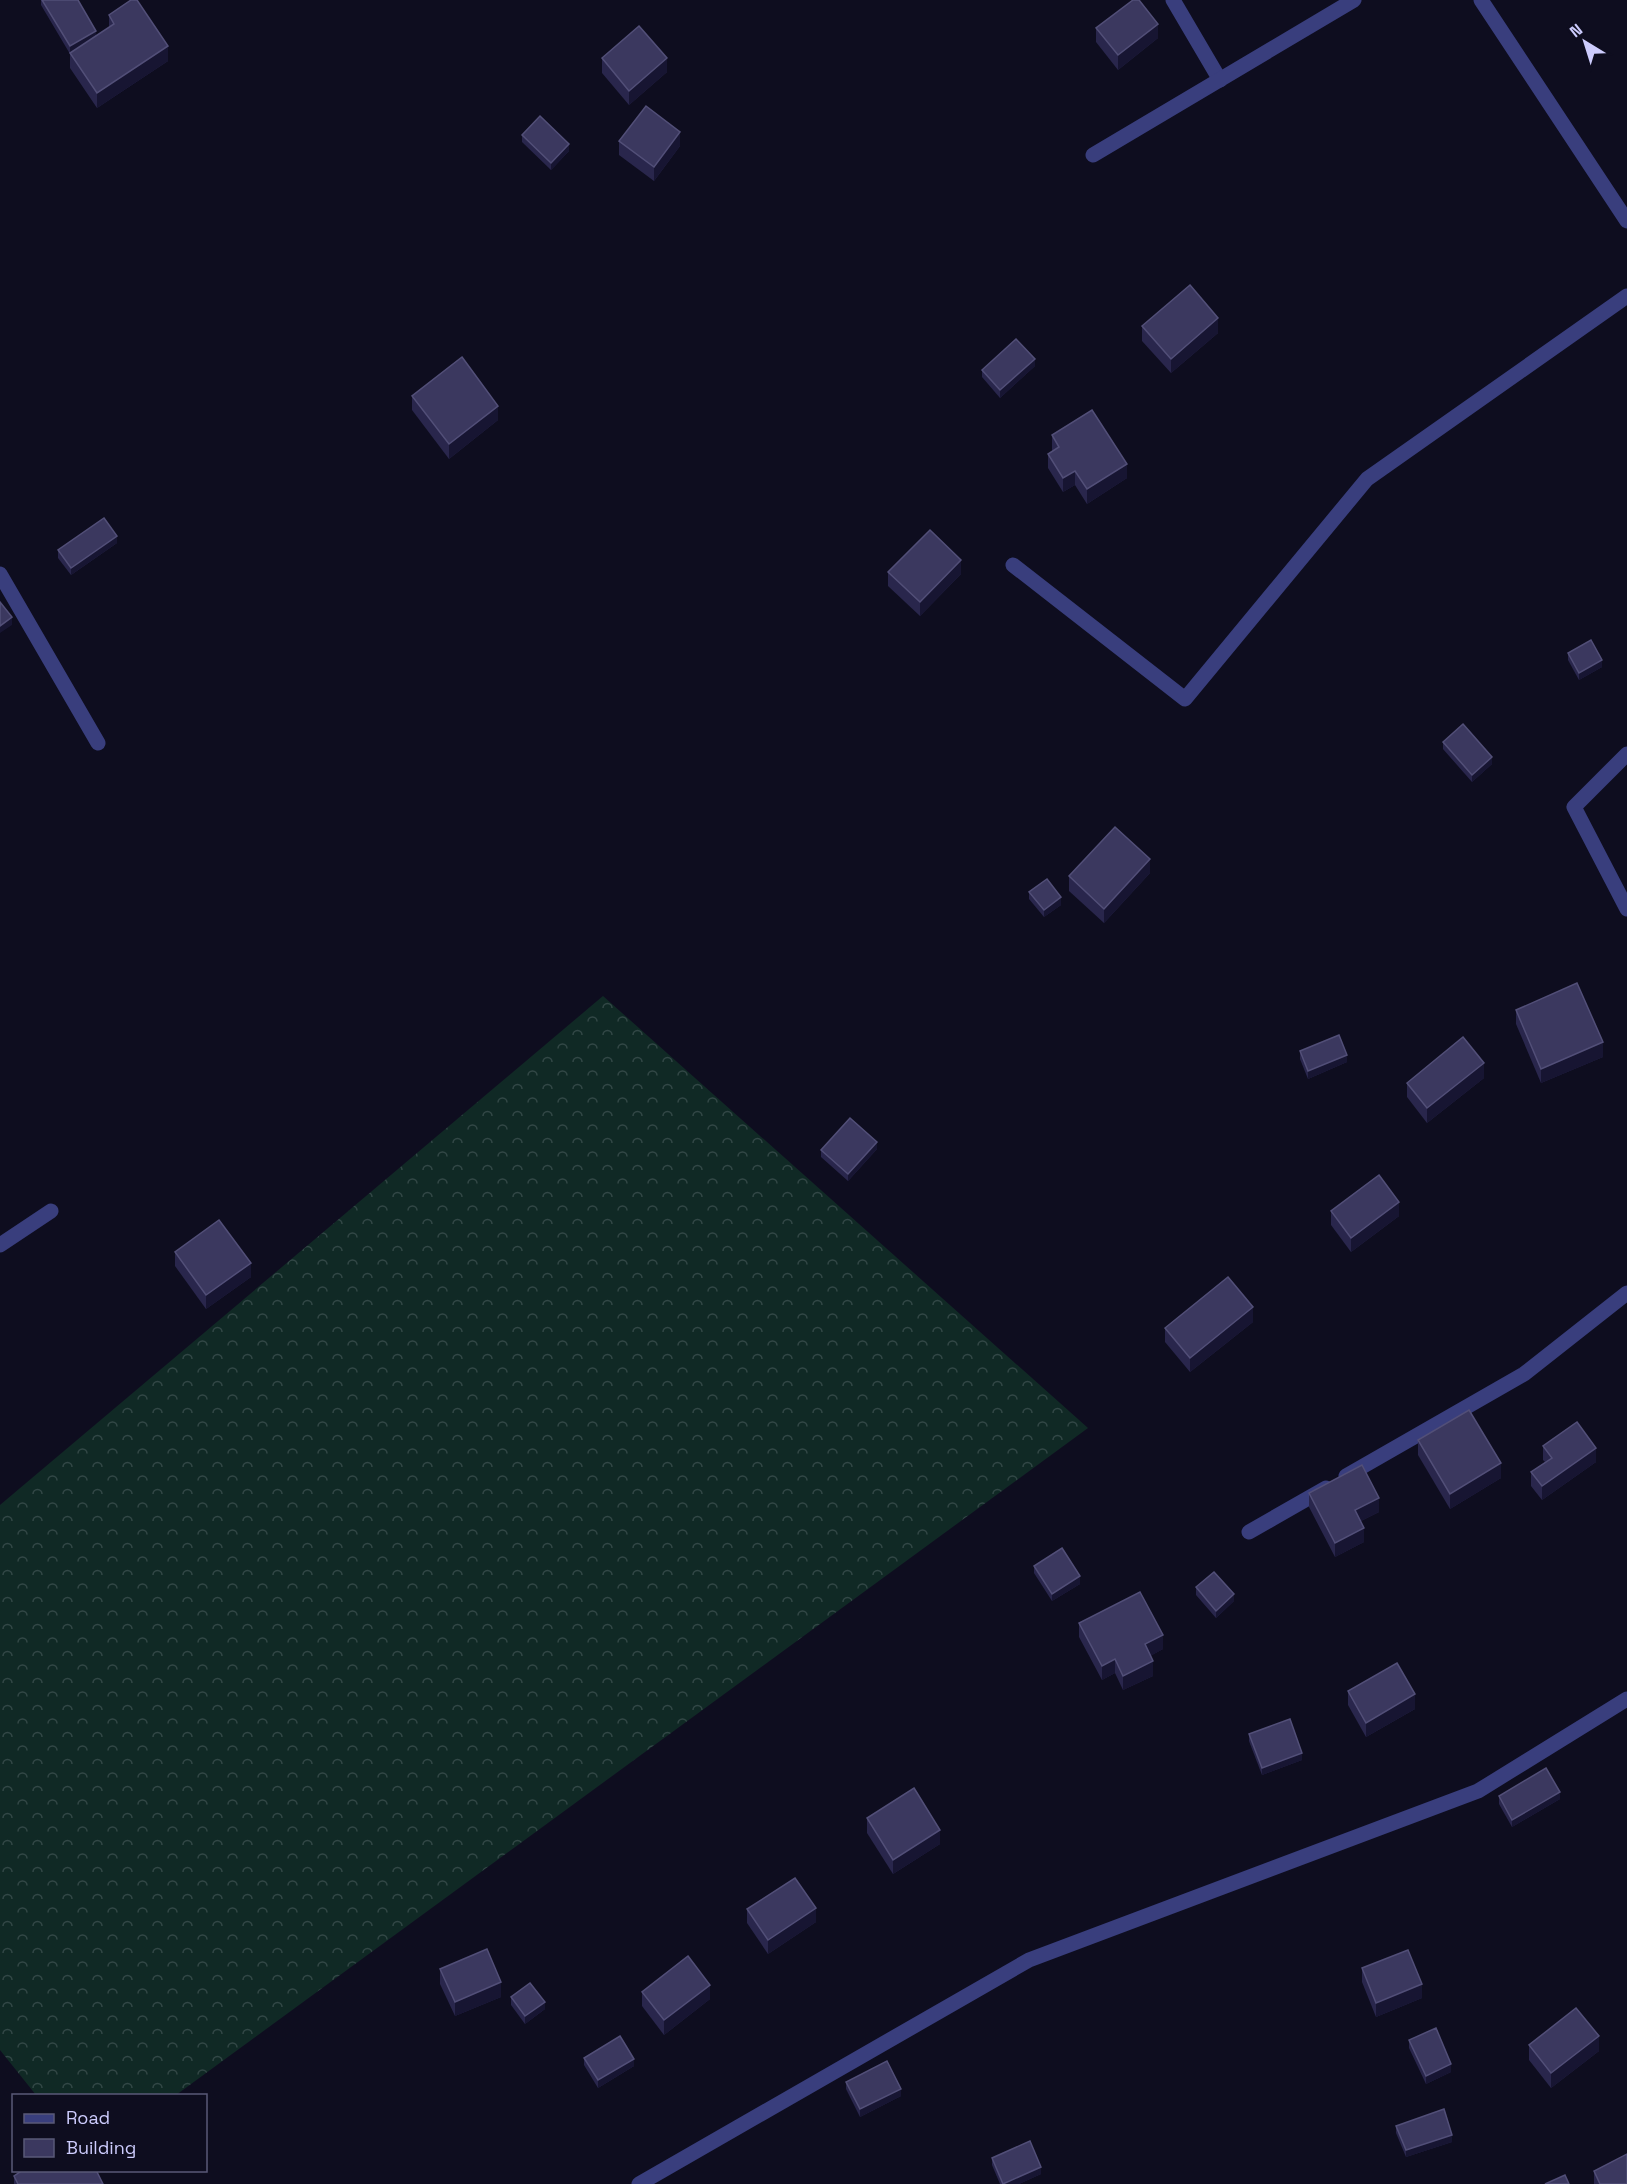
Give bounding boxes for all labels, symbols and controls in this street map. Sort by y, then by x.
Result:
north arrow [1555,12,1615,72]
text: N [1565,19,1587,42]
legend [12,2094,207,2172]
text: Road [66,2106,110,2129]
text: Building [66,2136,136,2159]

